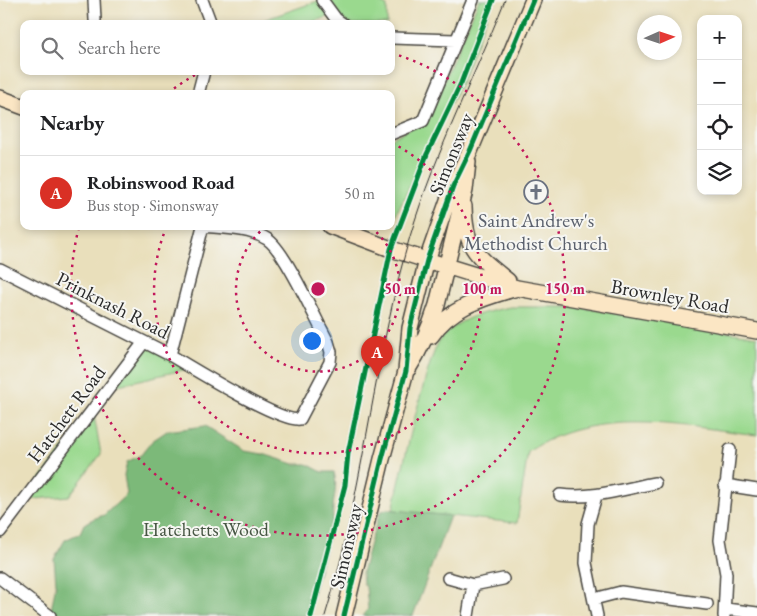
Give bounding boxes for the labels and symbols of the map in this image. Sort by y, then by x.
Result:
north arrow [637,15,682,60]
street label: Simonsway [423,109,479,199]
church icon: Saint Andrew's Methodist Church [523,179,549,205]
place label: Saint Andrew's Methodist Church [464,207,608,256]
street label: Prinknash Road [52,265,175,345]
street label: Brownley Road [609,273,732,319]
text: 50 m [384,279,416,298]
text: 100 m [462,279,502,298]
text: 150 m [545,279,585,298]
centre of rings [309,280,327,298]
your location [299,328,325,354]
pin: A [361,336,393,377]
street label: Hatchett Road [21,360,112,468]
street label: Simonsway [324,501,368,591]
park label: Hatchetts Wood [143,516,270,542]

